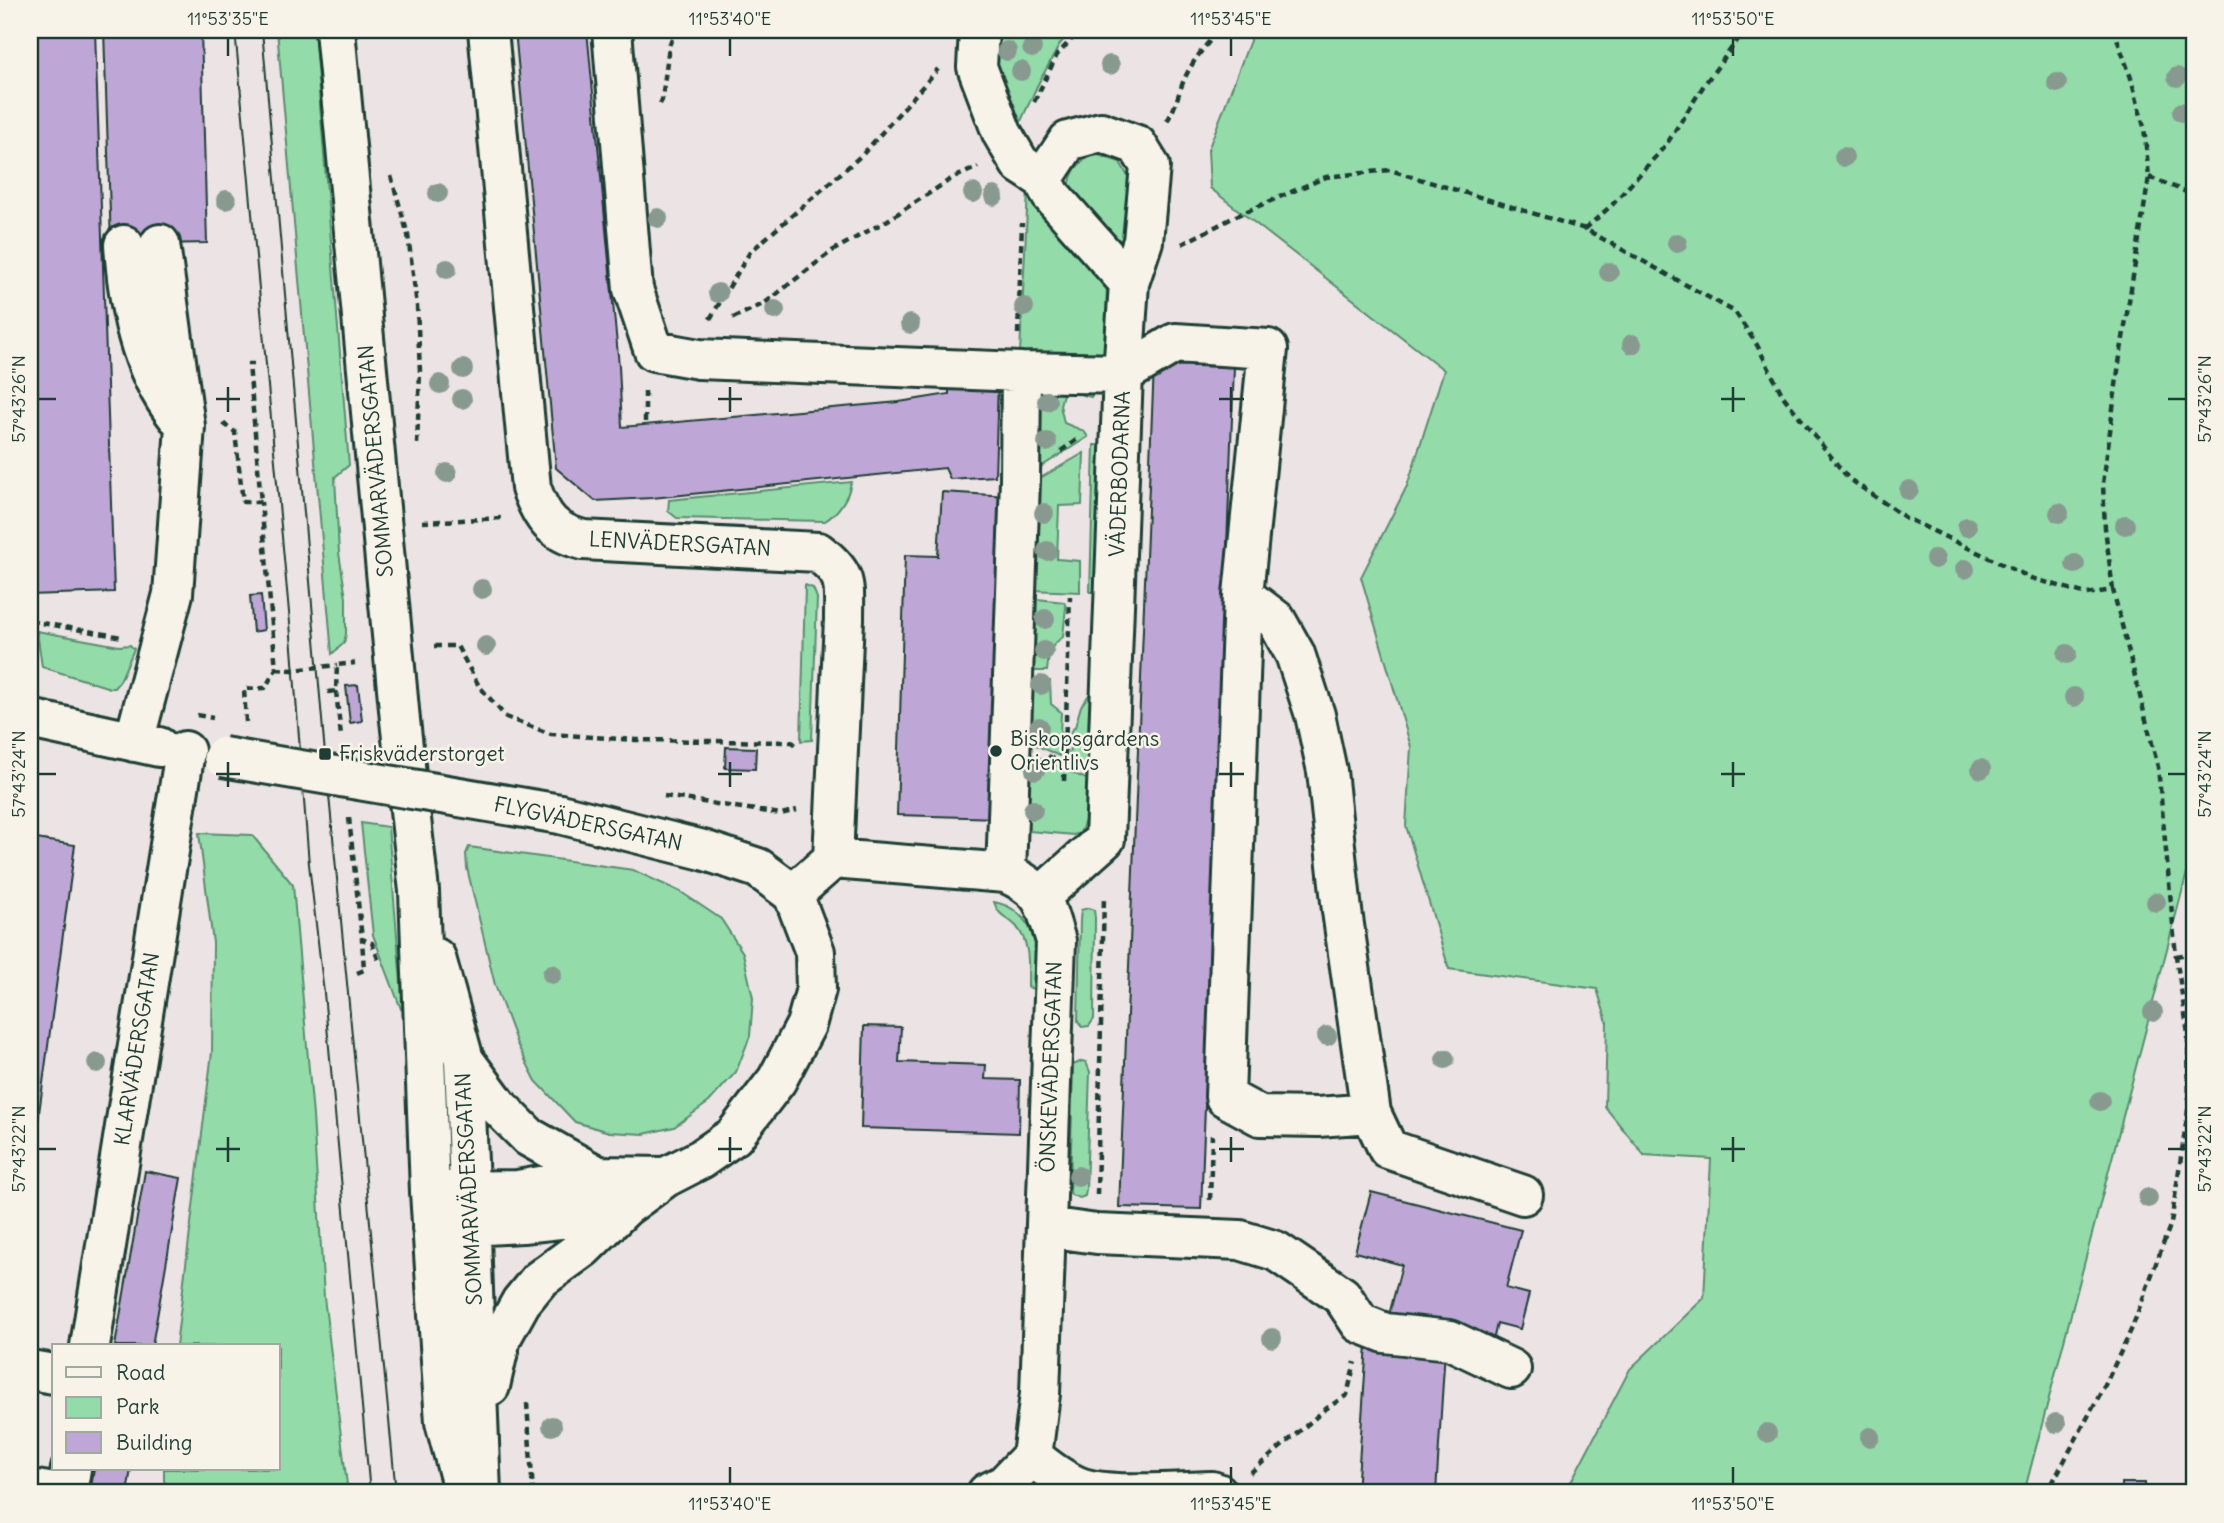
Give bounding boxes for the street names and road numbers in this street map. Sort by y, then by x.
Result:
street label: SOMMARVÄDERSGATAN [352,344,399,578]
street label: VÄDERBODARNA [1103,390,1136,558]
street label: LENVÄDERSGATAN [588,525,772,562]
street label: FLYGVÄDERSGATAN [491,790,685,857]
street label: KLARVÄDERSGATAN [108,950,165,1147]
street label: ÖNSKEVÄDERSGATAN [1033,961,1068,1173]
street label: SOMMARVÄDERSGATAN [449,1072,488,1306]

